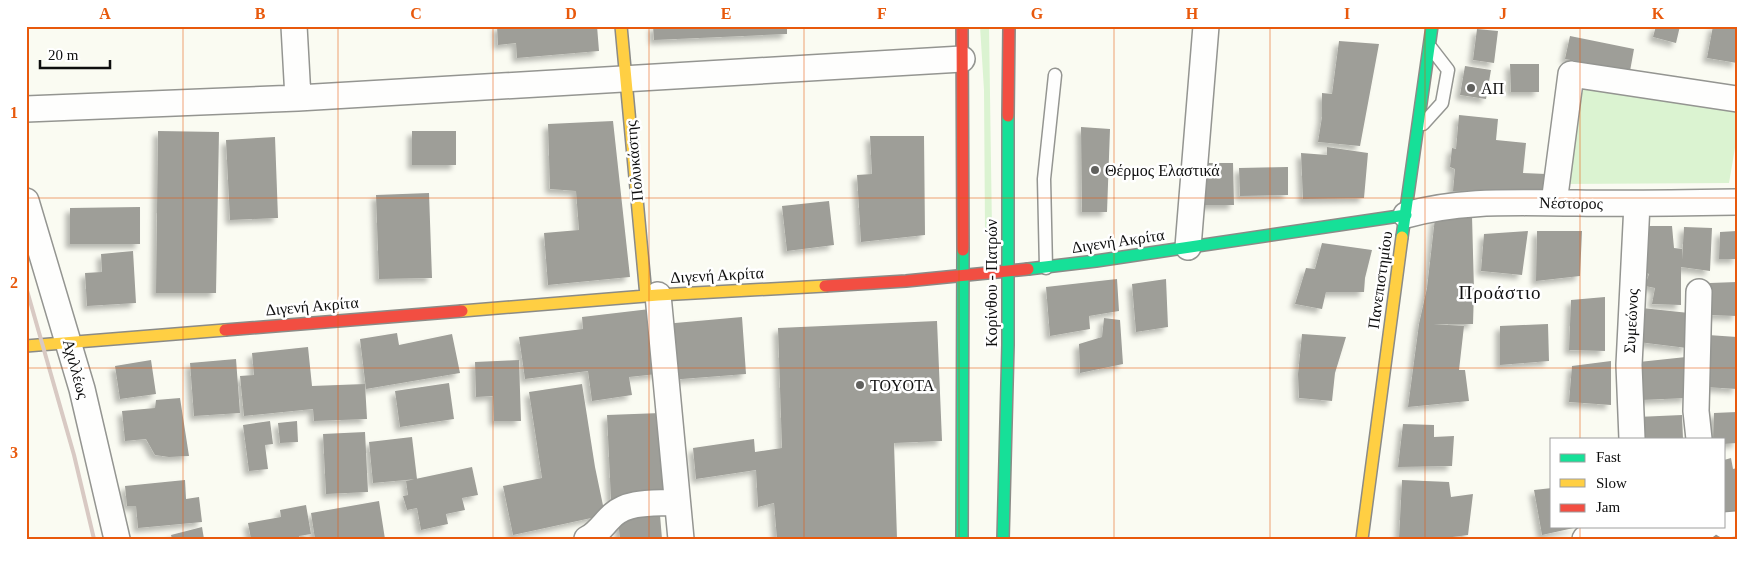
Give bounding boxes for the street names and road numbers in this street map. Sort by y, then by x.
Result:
street label: Πολυκάστης [622,119,647,202]
street label: Νέστορος [1539,194,1604,213]
street label: Κορίνθου - Πατρών [983,219,1001,347]
street label: Διγενή Ακρίτα [1070,226,1166,257]
street label: Πανεπιστημίου [1365,230,1396,330]
street label: Διγενή Ακρίτα [670,264,765,287]
street label: Συμεώνος [1621,288,1642,354]
street label: Διγενή Ακρίτα [265,293,360,320]
street label: Αχιλλέως [59,337,92,402]

